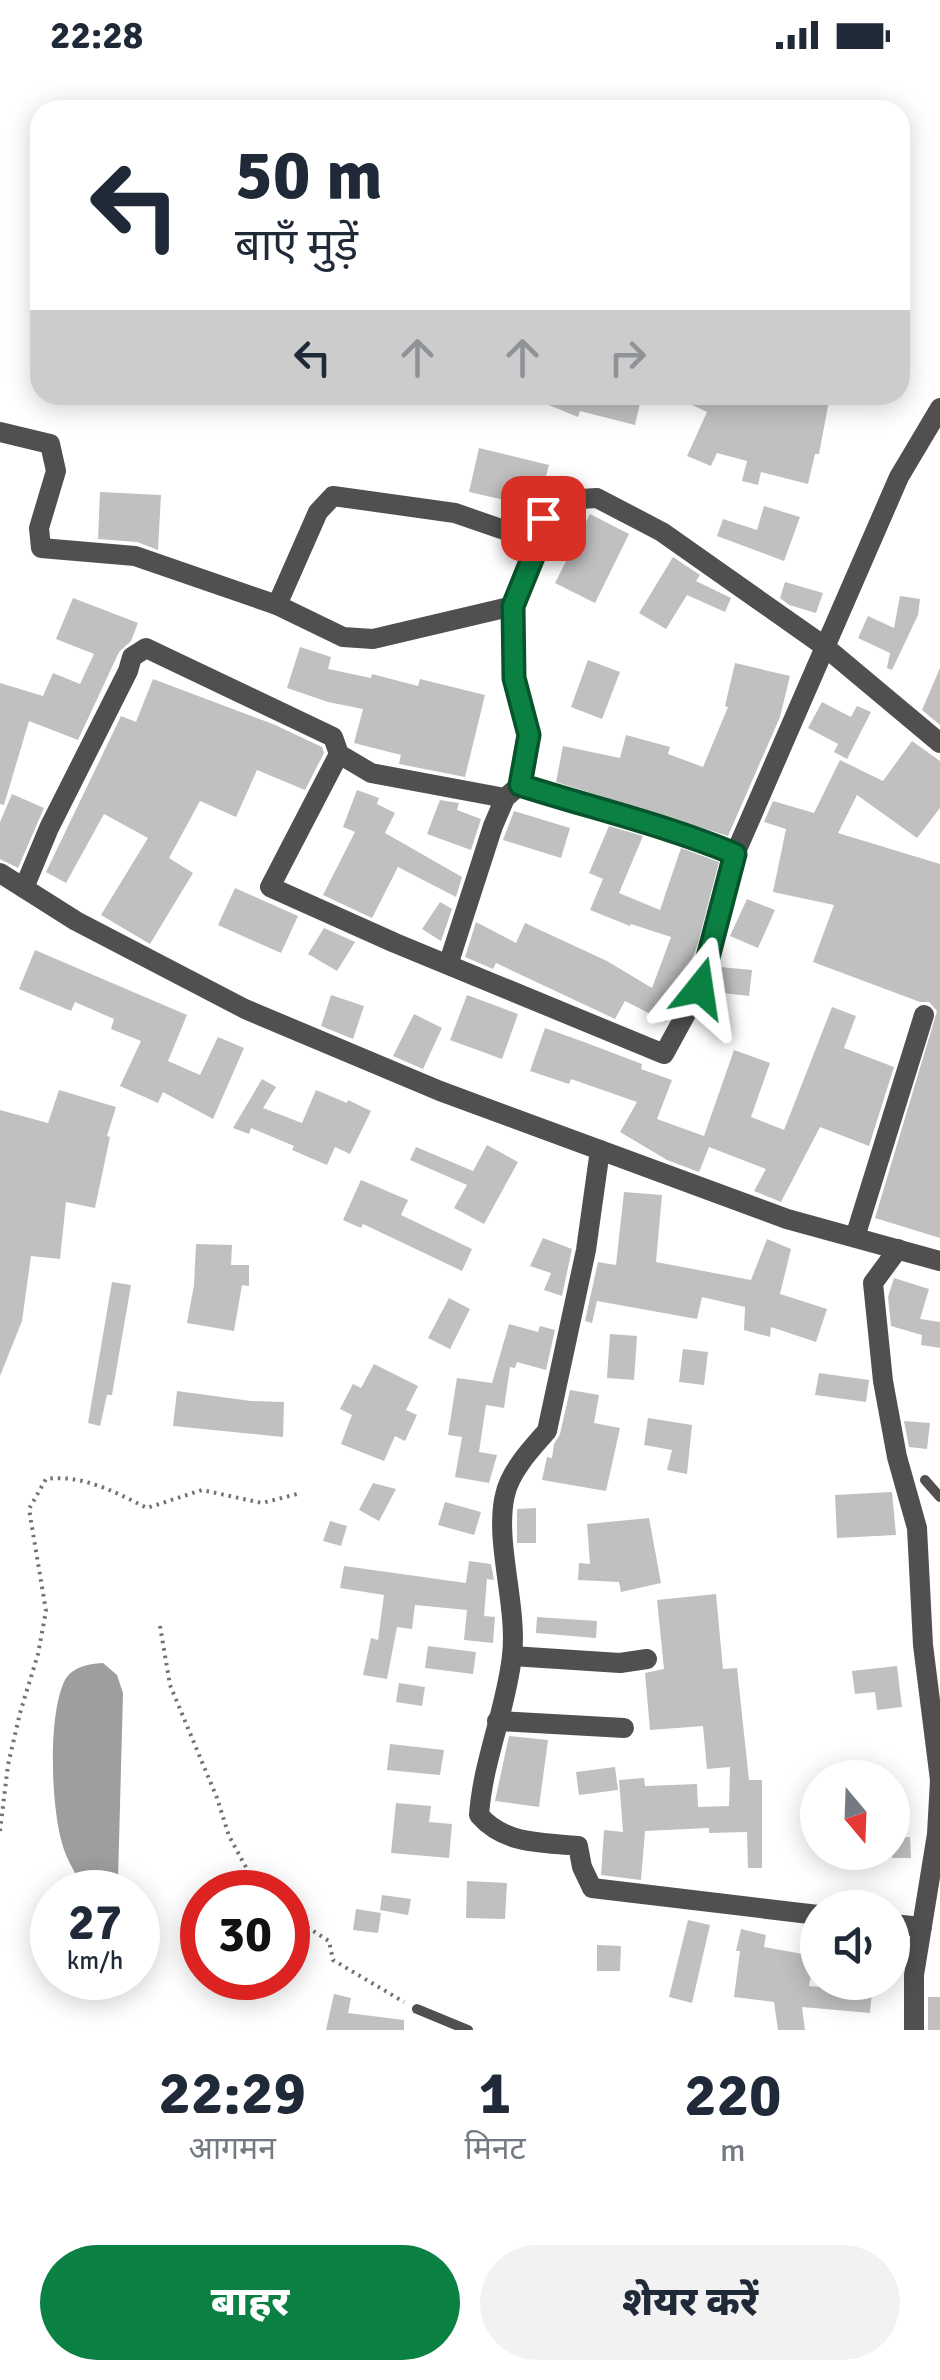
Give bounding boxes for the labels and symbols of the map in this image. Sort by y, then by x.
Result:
pin [501,476,586,561]
position arrow [648,936,752,1040]
north arrow [800,1760,910,1870]
speed limit sign: 30 [180,1870,310,2000]

